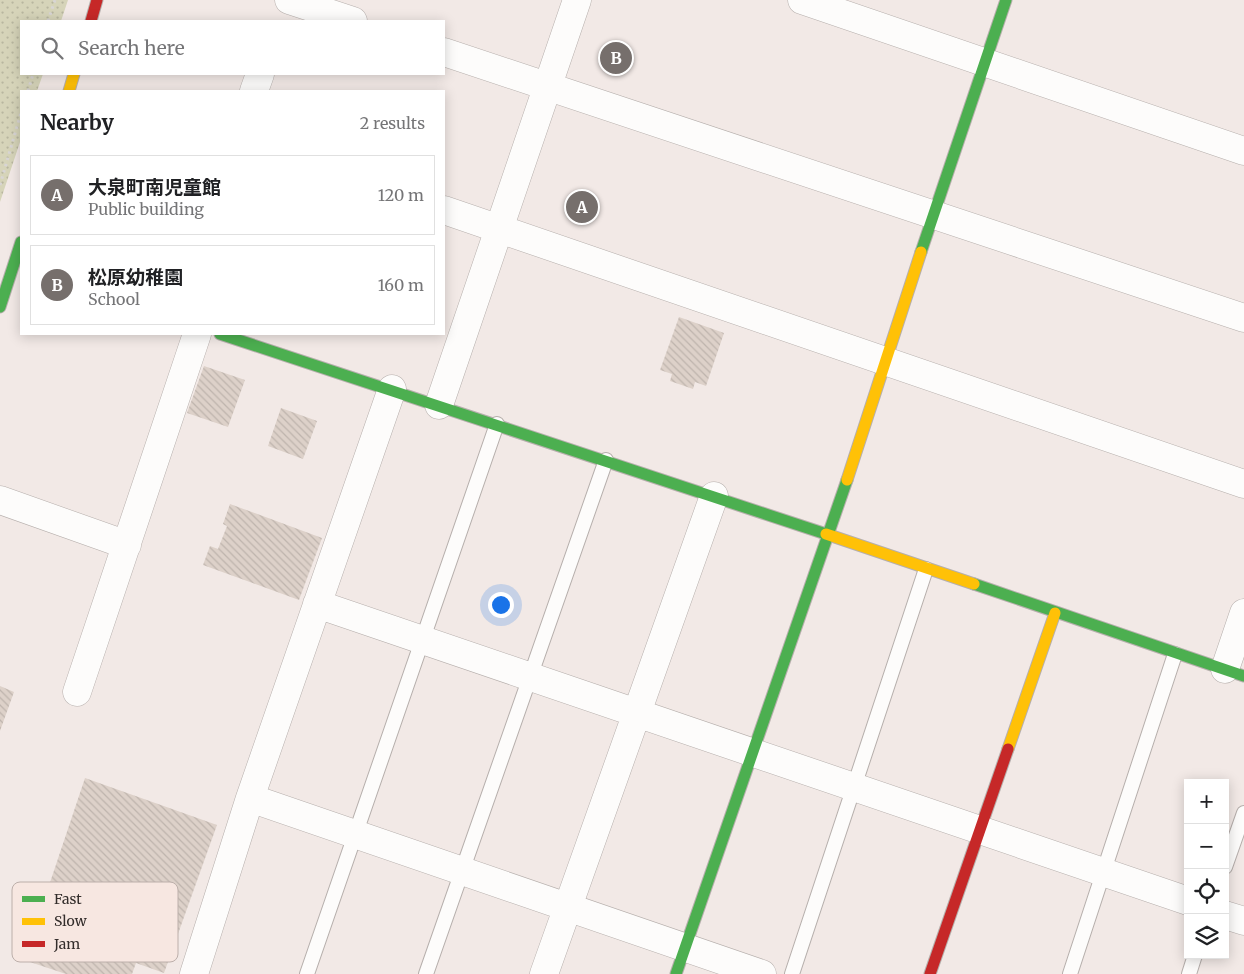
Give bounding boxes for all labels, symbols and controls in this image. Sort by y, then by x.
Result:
search box [20,20,445,75]
icon: search [38,34,66,62]
text: Search here [78,36,185,60]
pin: B [600,39,632,77]
text: Nearby [40,109,114,136]
text: 2 results [360,113,425,133]
text: 大泉町南児童館 [88,175,221,199]
text: A [51,185,63,205]
text: 120 m [378,185,424,205]
pin: A [566,188,598,226]
text: Public building [88,199,204,219]
text: 松原幼稚園 [88,265,183,289]
text: B [51,275,63,295]
text: 160 m [378,275,424,295]
text: School [88,289,140,309]
your location [488,592,514,618]
map controls [1184,779,1229,959]
button: + [1184,779,1229,824]
button: − [1184,824,1229,869]
button: locate [1184,869,1229,914]
legend [12,882,178,962]
text: Fast [54,890,82,908]
text: Slow [54,912,87,930]
button: layers [1184,914,1229,959]
text: Jam [53,935,80,953]

